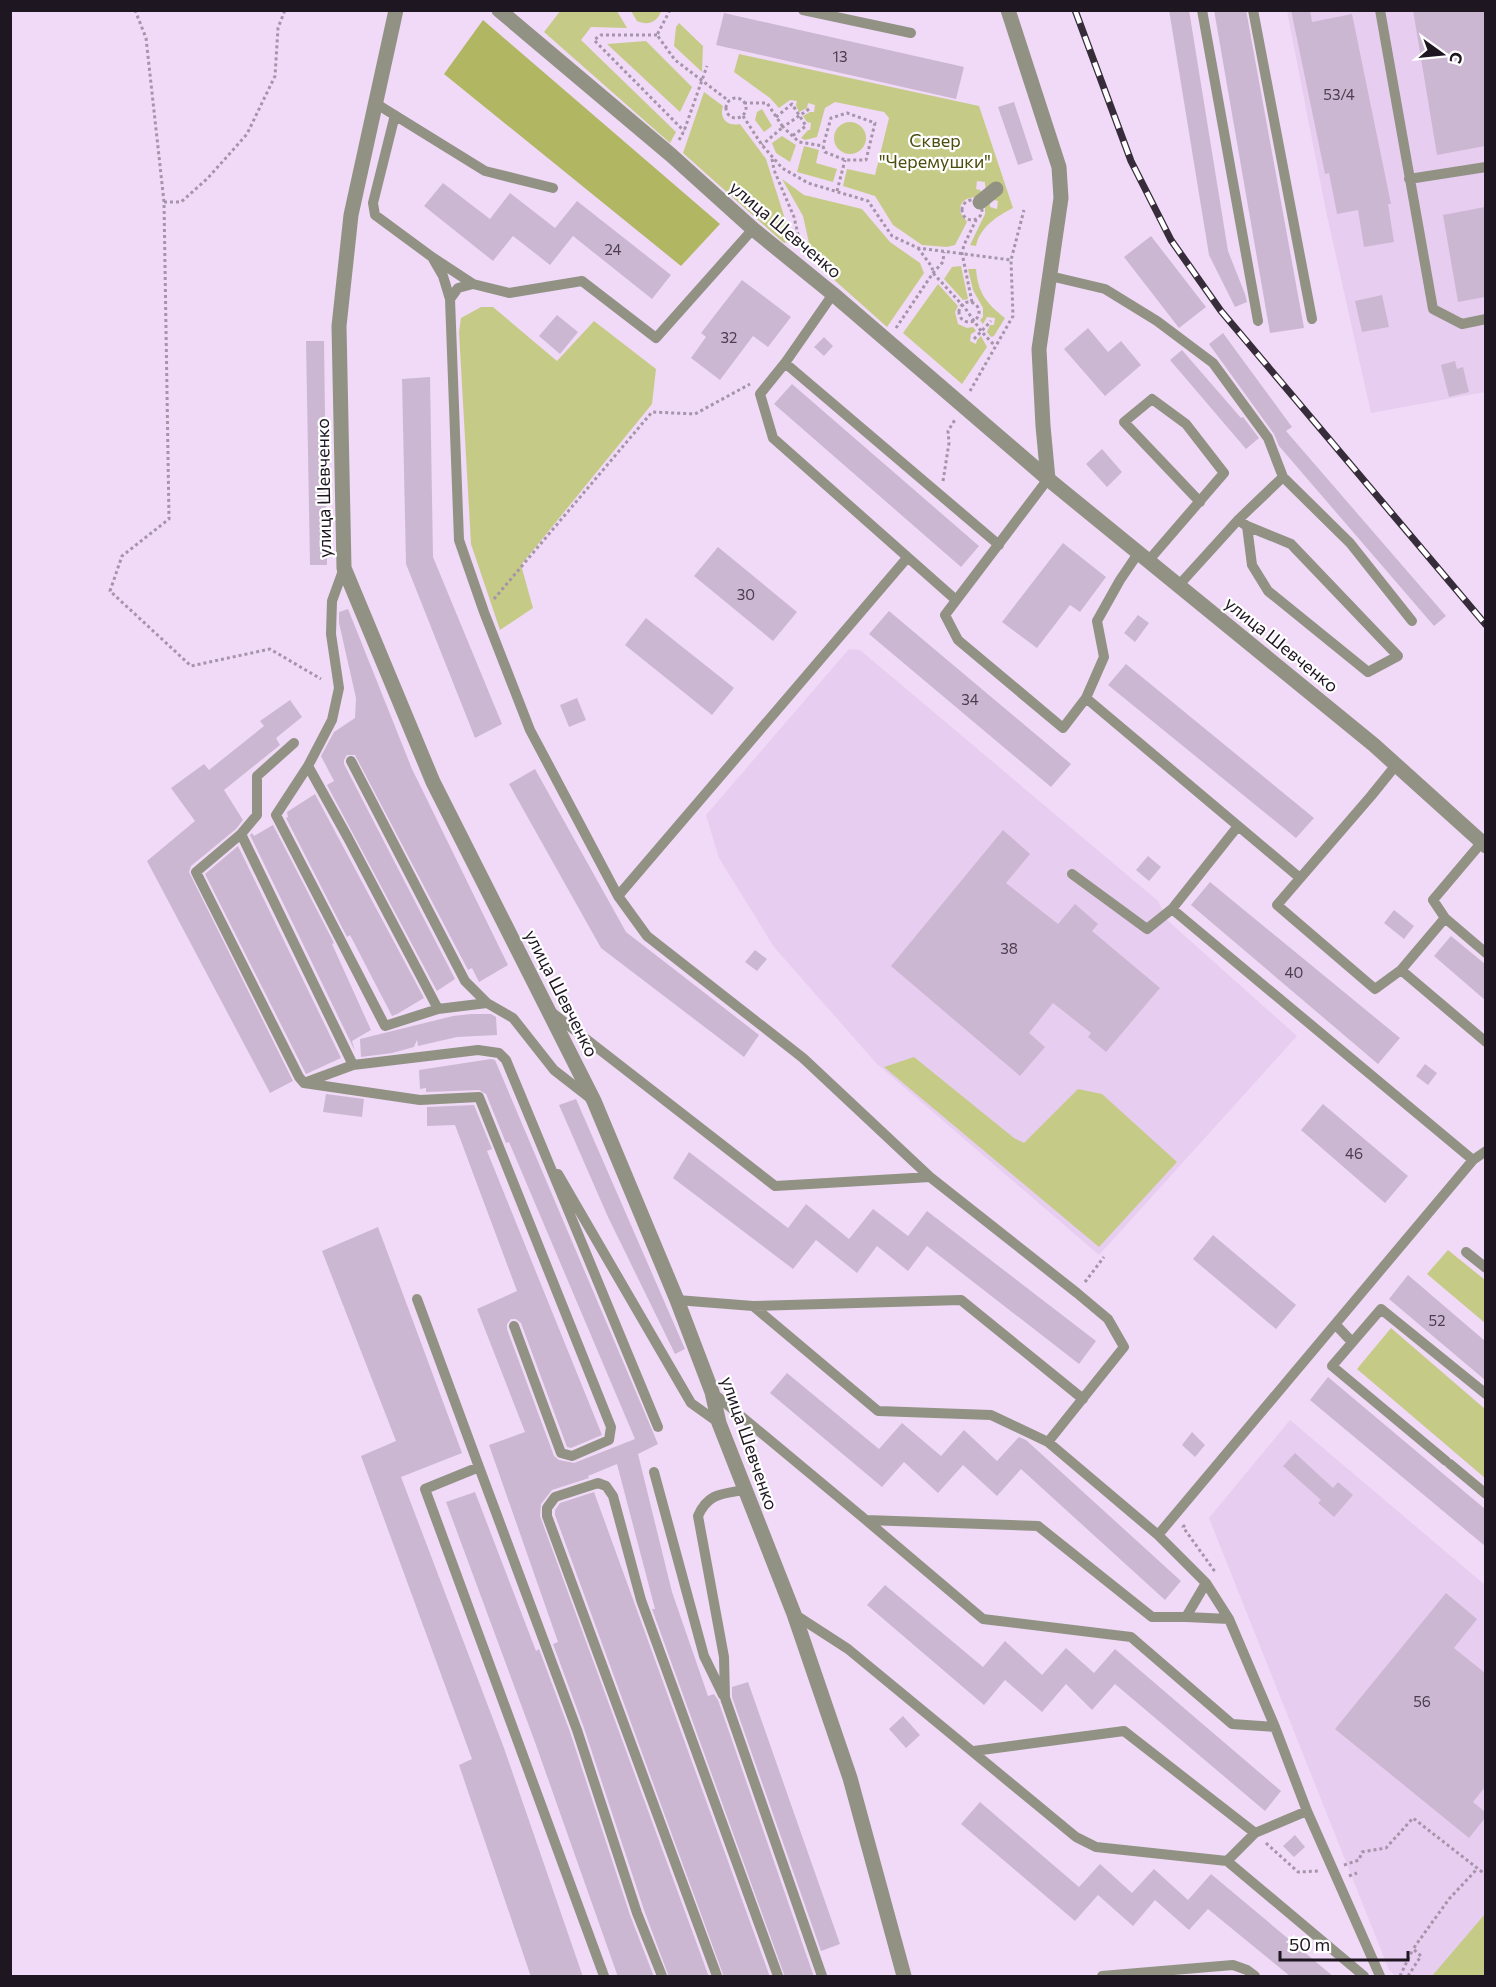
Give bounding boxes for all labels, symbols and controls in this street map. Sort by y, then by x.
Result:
north arrow [1412,24,1472,84]
house number: 13 [833,47,847,65]
text: С [1446,50,1468,66]
house number: 53/4 [1323,85,1355,103]
park label: Сквер "Черемушки" [879,129,991,172]
street label: улица Шевченко [725,176,847,282]
house number: 24 [604,240,622,258]
house number: 32 [721,328,737,346]
street label: улица Шевченко [311,418,335,558]
house number: 30 [737,585,755,603]
street label: улица Шевченко [1221,591,1343,697]
house number: 34 [961,690,979,708]
street label: улица Шевченко [520,926,604,1060]
house number: 38 [1000,939,1018,957]
house number: 40 [1285,963,1303,981]
house number: 46 [1345,1144,1363,1162]
house number: 52 [1429,1311,1445,1329]
street label: улица Шевченко [717,1373,783,1513]
house number: 56 [1413,1692,1431,1710]
scale bar [1280,1924,1408,1962]
text: 50 m [1289,1933,1330,1955]

